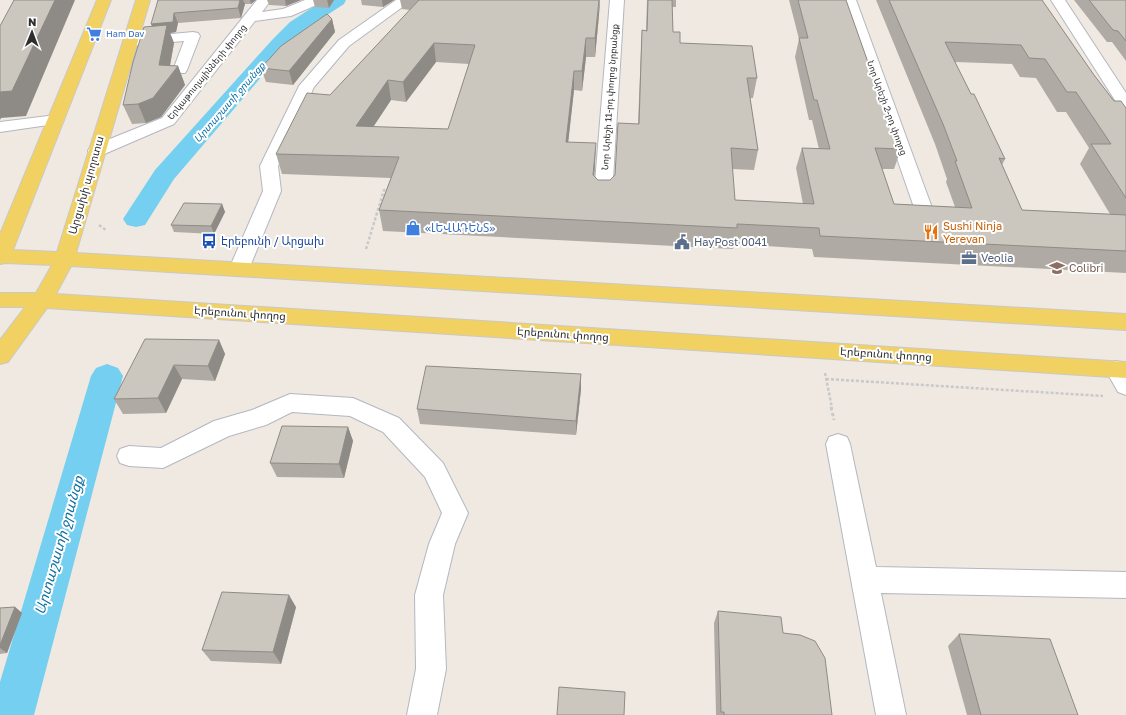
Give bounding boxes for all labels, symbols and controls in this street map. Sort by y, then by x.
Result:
north arrow [12,12,52,52]
text: N [28,15,36,28]
street label: Երկաթուղայինների փողոց [165,22,249,122]
street label: Նոր Արեշի 11-րդ փողոց նրբանցք [599,24,620,170]
supermarket icon: Ham Dav [85,25,103,43]
place label: Ham Dav [106,28,144,39]
water label: Արտաշատի ջրանցք [191,59,268,145]
street label: Նոր Արեշի 2-րդ փողոց [865,59,910,157]
street label: Արցախի պողոտա [65,134,107,236]
shop icon: «ԼԵՎԱԴԵՆՏ» [404,219,422,237]
place label: Sushi Ninja Yerevan [943,219,1002,245]
place label: «ԼԵՎԱԴԵՆՏ» [425,221,495,234]
restaurant icon: Sushi Ninja Yerevan [922,223,940,241]
bus stop icon: Էրեբունի / Արցախ [200,232,218,250]
public building icon: HayPost 0041 [673,233,691,251]
place label: Էրեբունի / Արցախ [221,234,324,248]
place label: HayPost 0041 [694,235,767,248]
office icon: Veolia [960,249,978,267]
place label: Veolia [981,251,1013,264]
school or university icon: Colibri [1048,259,1066,277]
place label: Colibri [1069,261,1104,274]
street label: Էրեբունու փողոց [194,303,286,323]
street label: Էրեբունու փողոց [517,324,609,344]
street label: Էրեբունու փողոց [840,344,932,364]
water label: Արտաշատի ջրանցք [31,473,88,616]

